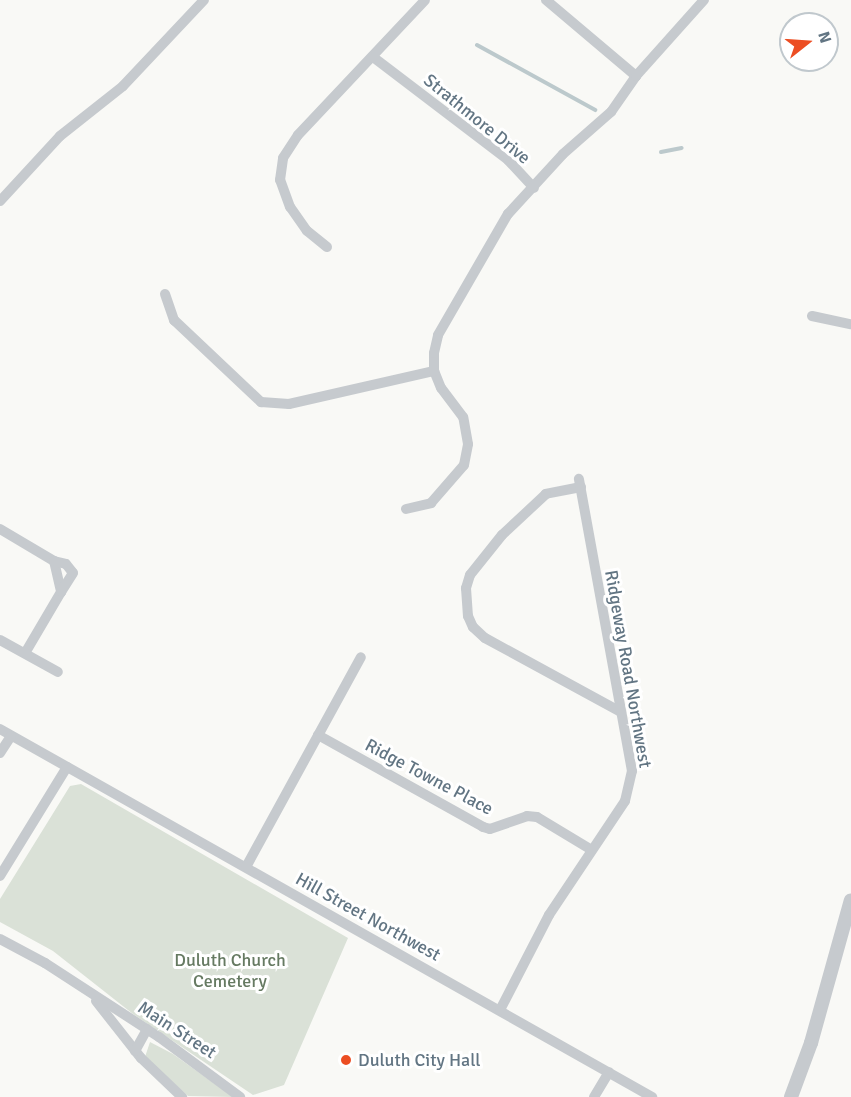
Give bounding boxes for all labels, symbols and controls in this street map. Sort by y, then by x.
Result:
north arrow [779,12,839,72]
text: N [813,29,835,46]
street label: Strathmore Drive [419,69,535,169]
street label: Ridgeway Road Northwest [600,568,656,770]
street label: Ridge Towne Place [361,734,497,820]
street label: Hill Street Northwest [292,868,444,966]
park label: Duluth Church Cemetery [174,950,286,992]
street label: Main Street [134,997,220,1063]
place label: Duluth City Hall [358,1049,481,1071]
marker: Duluth City Hall [339,1053,353,1067]

